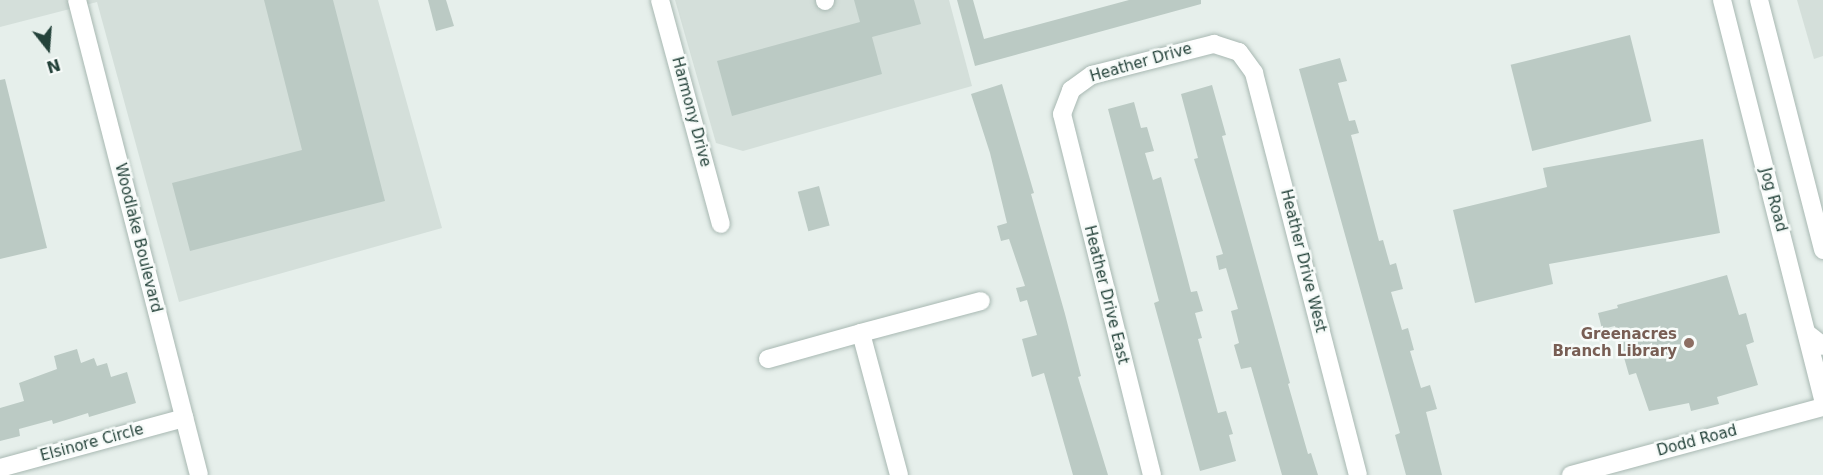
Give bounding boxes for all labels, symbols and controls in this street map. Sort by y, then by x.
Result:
north arrow [18,18,78,78]
street label: Heather Drive [1088,40,1194,86]
text: N [44,55,63,77]
street label: Harmony Drive [668,55,714,169]
street label: Woodlake Boulevard [111,161,165,315]
street label: Jog Road [1756,166,1790,234]
street label: Heather Drive West [1276,188,1330,334]
street label: Heather Drive East [1080,224,1132,366]
place label: Greenacres Branch Library [1552,325,1677,360]
marker: Greenacres Branch Library [1682,336,1696,350]
street label: Elsinore Circle [38,421,146,465]
street label: Dodd Road [1655,422,1739,460]

